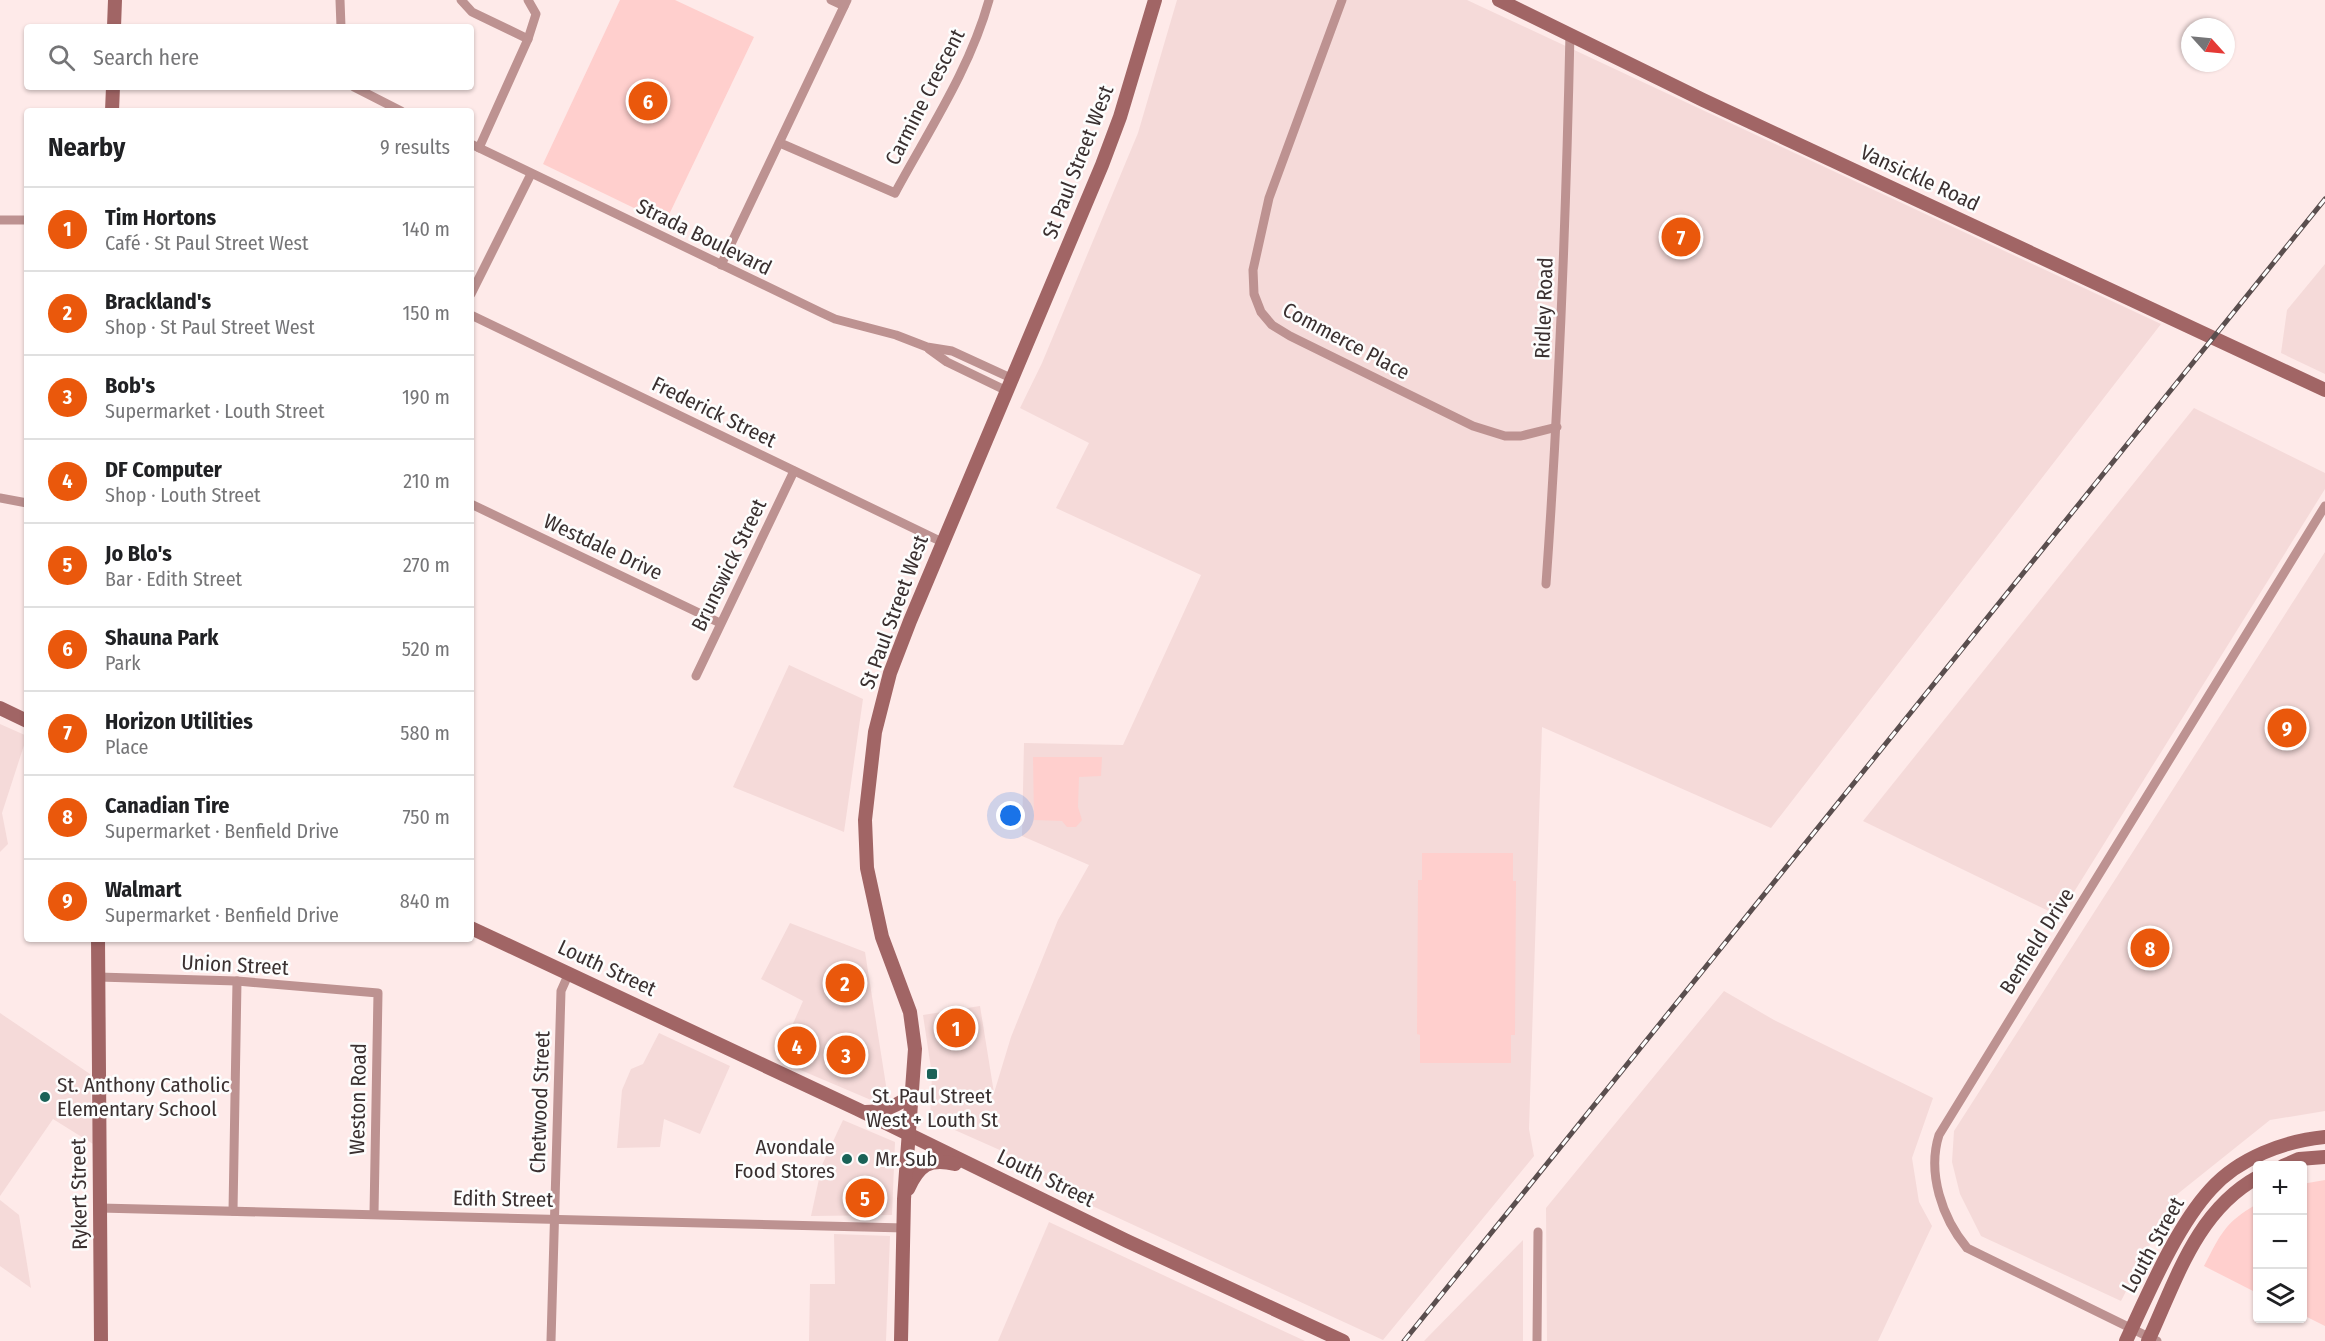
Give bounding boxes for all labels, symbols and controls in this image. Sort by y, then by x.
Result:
north arrow [2181,18,2235,72]
search box [24,24,474,90]
street label: Carmine Crescent [880,25,971,169]
icon: search [45,41,78,74]
text: Search here [93,44,199,71]
pin: 6 [628,78,668,124]
street label: St Paul Street West [1037,82,1119,242]
text: Nearby [48,132,125,163]
text: 9 results [380,135,450,159]
street label: Vansickle Road [1856,139,1984,217]
street label: Strada Boulevard [632,193,776,281]
text: Tim Hortons [105,204,216,231]
pin: 7 [1662,214,1700,260]
text: 1 [63,217,72,241]
text: 140 m [402,217,450,241]
text: Café · St Paul Street West [105,231,309,255]
street label: Ridley Road [1529,257,1559,359]
text: Brackland's [105,288,211,315]
street label: Commerce Place [1278,297,1414,385]
text: 2 [63,301,72,325]
text: 150 m [403,301,450,325]
text: Shop · St Paul Street West [105,315,315,339]
street label: Frederick Street [648,371,781,453]
text: Bob's [105,372,155,399]
text: 3 [63,385,72,409]
text: 190 m [402,385,450,409]
text: Supermarket · Louth Street [105,399,325,423]
text: DF Computer [105,456,222,483]
text: 4 [62,469,73,493]
text: 210 m [403,469,450,493]
text: Shop · Louth Street [105,483,261,507]
street label: Brunswick Street [686,494,772,635]
street label: Westdale Drive [540,508,666,586]
street label: St Paul Street West [854,531,934,693]
text: Jo Blo's [105,540,172,567]
text: 5 [63,553,72,577]
text: 270 m [403,553,450,577]
text: Bar · Edith Street [105,567,242,591]
text: Shauna Park [105,624,218,651]
text: 6 [62,637,73,661]
text: 520 m [402,637,450,661]
text: Park [105,651,141,675]
pin: 9 [2268,706,2306,750]
text: Horizon Utilities [105,708,253,735]
text: 7 [63,721,72,745]
text: 580 m [400,721,450,745]
text: Place [105,735,148,759]
text: Canadian Tire [105,792,230,819]
your location [996,801,1025,830]
text: 8 [62,805,73,829]
text: 750 m [403,805,450,829]
text: Supermarket · Benfield Drive [105,819,339,843]
text: Walmart [105,876,182,903]
street label: Benfield Drive [1994,883,2080,999]
text: 9 [62,889,73,913]
text: 840 m [400,889,450,913]
text: Supermarket · Benfield Drive [105,903,339,927]
pin: 8 [2130,926,2170,970]
street label: Louth Street [554,934,660,1002]
street label: Union Street [181,949,289,981]
pin: 2 [826,960,864,1006]
pin: 1 [936,1006,976,1050]
pin: 4 [778,1024,816,1068]
street label: Chetwood Street [525,1030,555,1174]
pin: 3 [826,1032,866,1078]
street label: Weston Road [344,1043,372,1155]
marker: St. Paul Street West + Louth St [925,1067,939,1081]
place label: St. Anthony Catholic Elementary School [57,1072,230,1122]
place label: St. Paul Street West + Louth St [866,1083,998,1133]
marker: St. Anthony Catholic Elementary School [38,1090,52,1104]
place label: Avondale Food Stores [734,1134,835,1184]
street label: Rykert Street [65,1138,93,1250]
street label: Louth Street [993,1143,1099,1213]
place label: Mr. Sub [875,1146,938,1172]
marker: Avondale Food Stores [840,1152,854,1166]
marker: Mr. Sub [856,1152,870,1166]
map controls [2253,1161,2307,1323]
button: + [2253,1161,2307,1215]
pin: 5 [846,1176,884,1220]
street label: Edith Street [453,1185,554,1213]
street label: Louth Street [2116,1193,2190,1297]
button: − [2253,1215,2307,1269]
button: layers [2253,1269,2307,1323]

